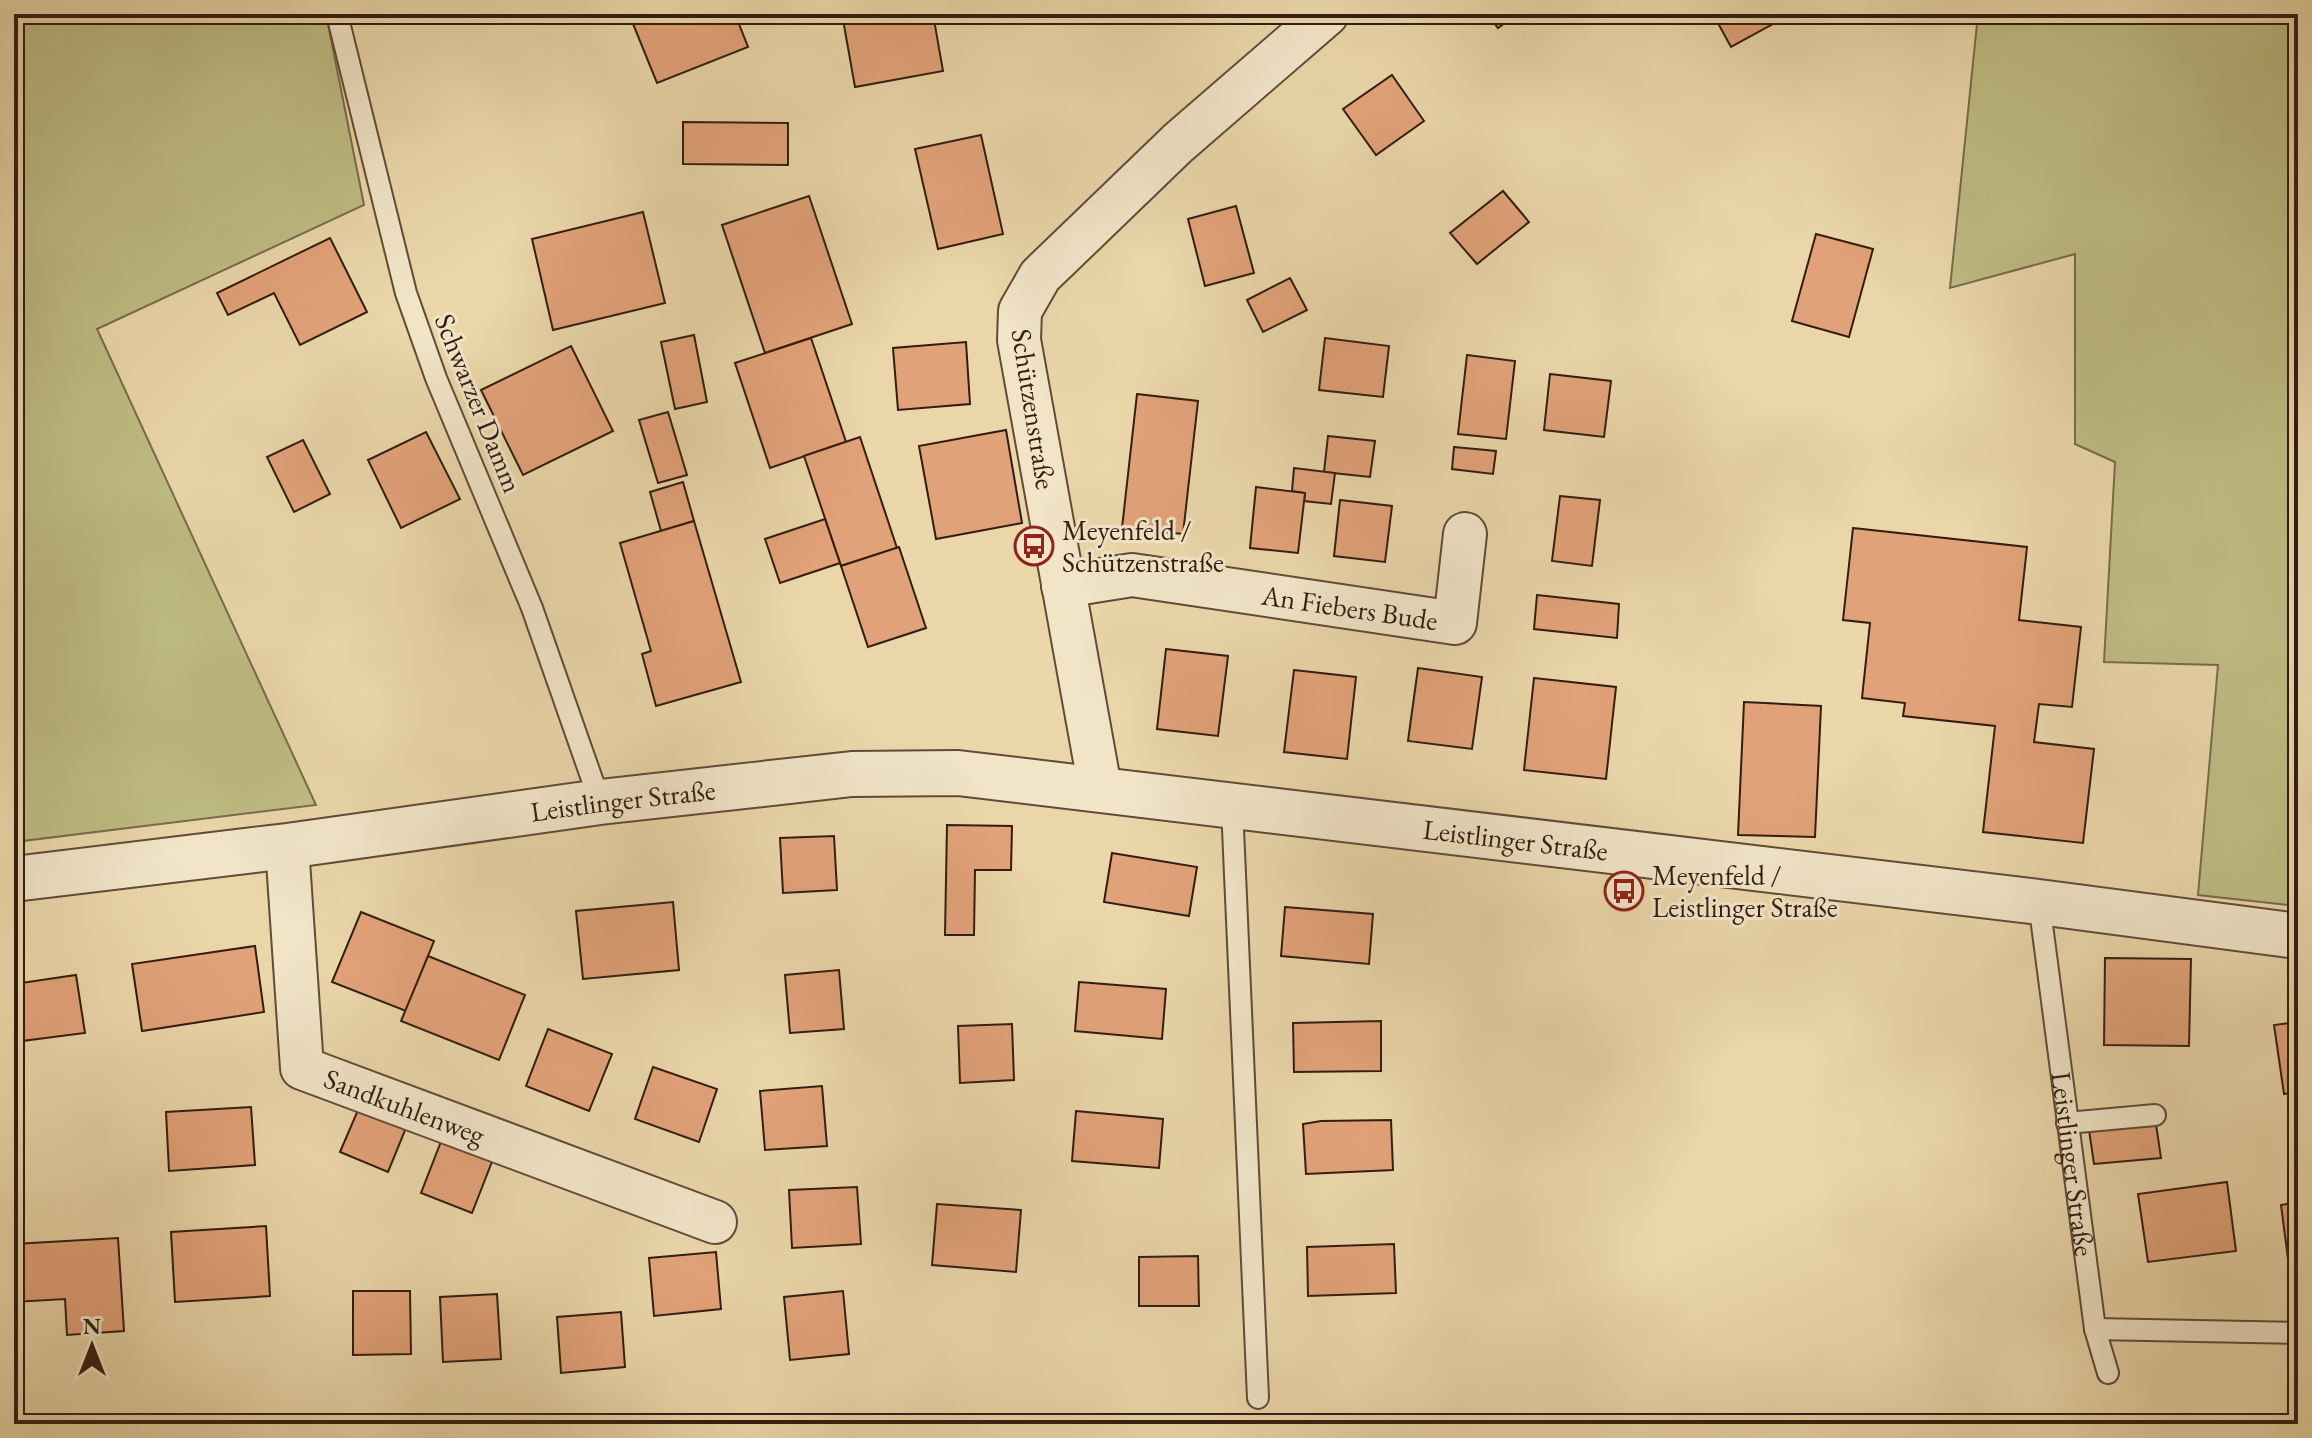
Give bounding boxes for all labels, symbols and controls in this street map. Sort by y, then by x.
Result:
street label: Schwarzer Damm [427,308,531,498]
street label: Schützenstraße [1004,326,1064,492]
place label: Meyenfeld / Schützenstraße [1062,512,1224,580]
bus stop icon: Meyenfeld / Schützenstraße [1013,525,1055,567]
street label: An Fiebers Bude [1258,576,1440,638]
street label: Leistlinger Straße [528,771,717,830]
street label: Leistlinger Straße [1421,811,1610,868]
place label: Meyenfeld / Leistlinger Straße [1652,857,1838,925]
bus stop icon: Meyenfeld / Leistlinger Straße [1603,870,1645,912]
street label: Sandkuhlenweg [319,1060,491,1153]
street label: Leistlinger Straße [2043,1069,2103,1258]
north arrow [52,1306,132,1386]
text: N [83,1312,101,1341]

